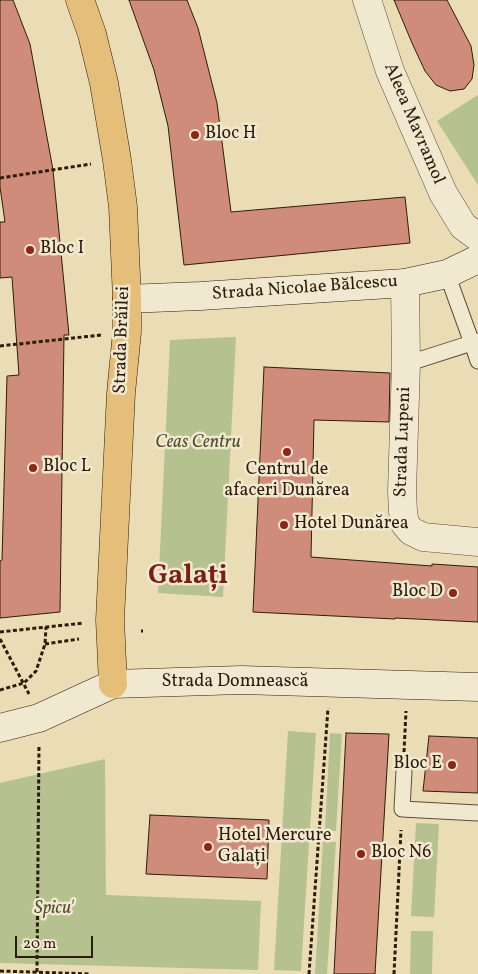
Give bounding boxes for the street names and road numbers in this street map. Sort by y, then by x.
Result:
street label: Aleea Mavramol [378,60,448,188]
street label: Strada Nicolae Bălcescu [211,272,399,306]
street label: Strada Brăilei [110,286,136,394]
street label: Strada Lupeni [391,386,417,498]
street label: Strada Domnească [161,672,309,694]

